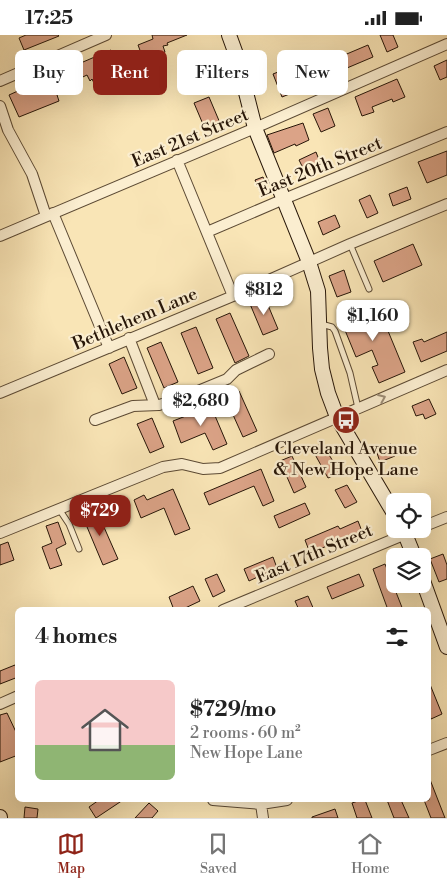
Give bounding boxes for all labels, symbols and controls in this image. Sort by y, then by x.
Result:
text: 17:25 [25,6,73,30]
chip: Buy [15,50,83,95]
chip: Rent [93,50,167,95]
chip: Filters [177,50,267,95]
chip: New [277,50,348,95]
street label: East 21st Street [128,103,253,173]
street label: East 20th Street [255,131,386,202]
pin: $812 [234,273,294,316]
text: $812 [245,280,283,300]
street label: Bethlehem Lane [68,282,201,356]
pin: $1,160 [332,299,414,342]
text: $1,160 [347,306,399,326]
pin: $2,680 [160,385,242,427]
text: $2,680 [173,391,229,411]
one-way arrow [377,394,386,404]
bus stop icon: Cleveland Avenue & New Hope Lane [331,405,361,435]
place label: Cleveland Avenue & New Hope Lane [273,437,419,481]
map controls [386,493,431,593]
button: locate [386,493,431,538]
pin: $729 [70,495,130,537]
text: $729 [81,501,119,521]
street label: East 17th Street [252,519,377,589]
button: layers [386,548,431,593]
icon: filters [383,623,411,651]
text: 4 homes [35,624,117,650]
text: $729/mo [190,697,276,723]
icon: home [75,700,135,760]
text: 2 rooms · 60 m² [190,723,301,743]
text: New Hope Lane [190,743,303,763]
tab: Map [57,830,85,878]
tab: Saved [200,830,237,878]
tab: Home [351,830,390,878]

